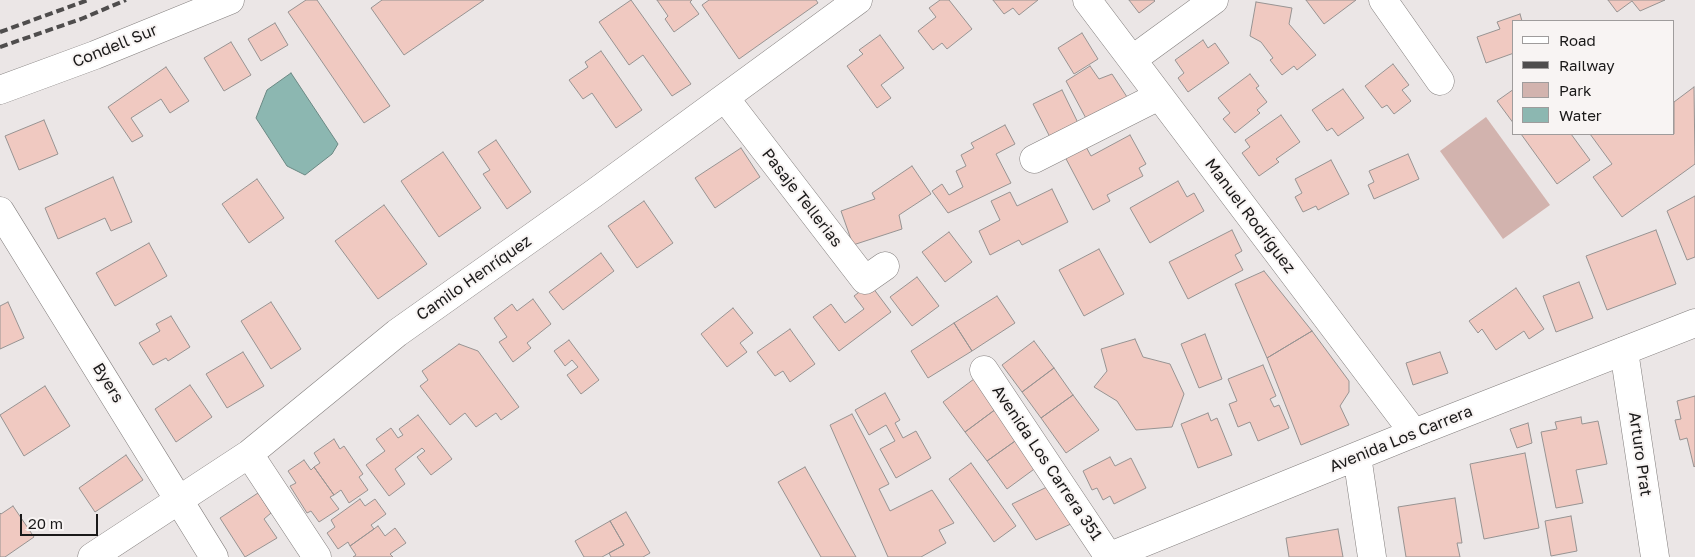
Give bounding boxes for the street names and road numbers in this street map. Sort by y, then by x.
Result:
street label: Condell Sur [70,20,160,72]
street label: Pasaje Tellerias [758,145,846,251]
street label: Manuel Rodríguez [1201,155,1299,277]
street label: Camilo Henríquez [413,231,535,325]
street label: Byers [88,360,128,406]
street label: Avenida Los Carrera 351 [988,382,1106,544]
street label: Avenida Los Carrera [1327,402,1475,476]
street label: Arturo Prat [1625,411,1655,497]

